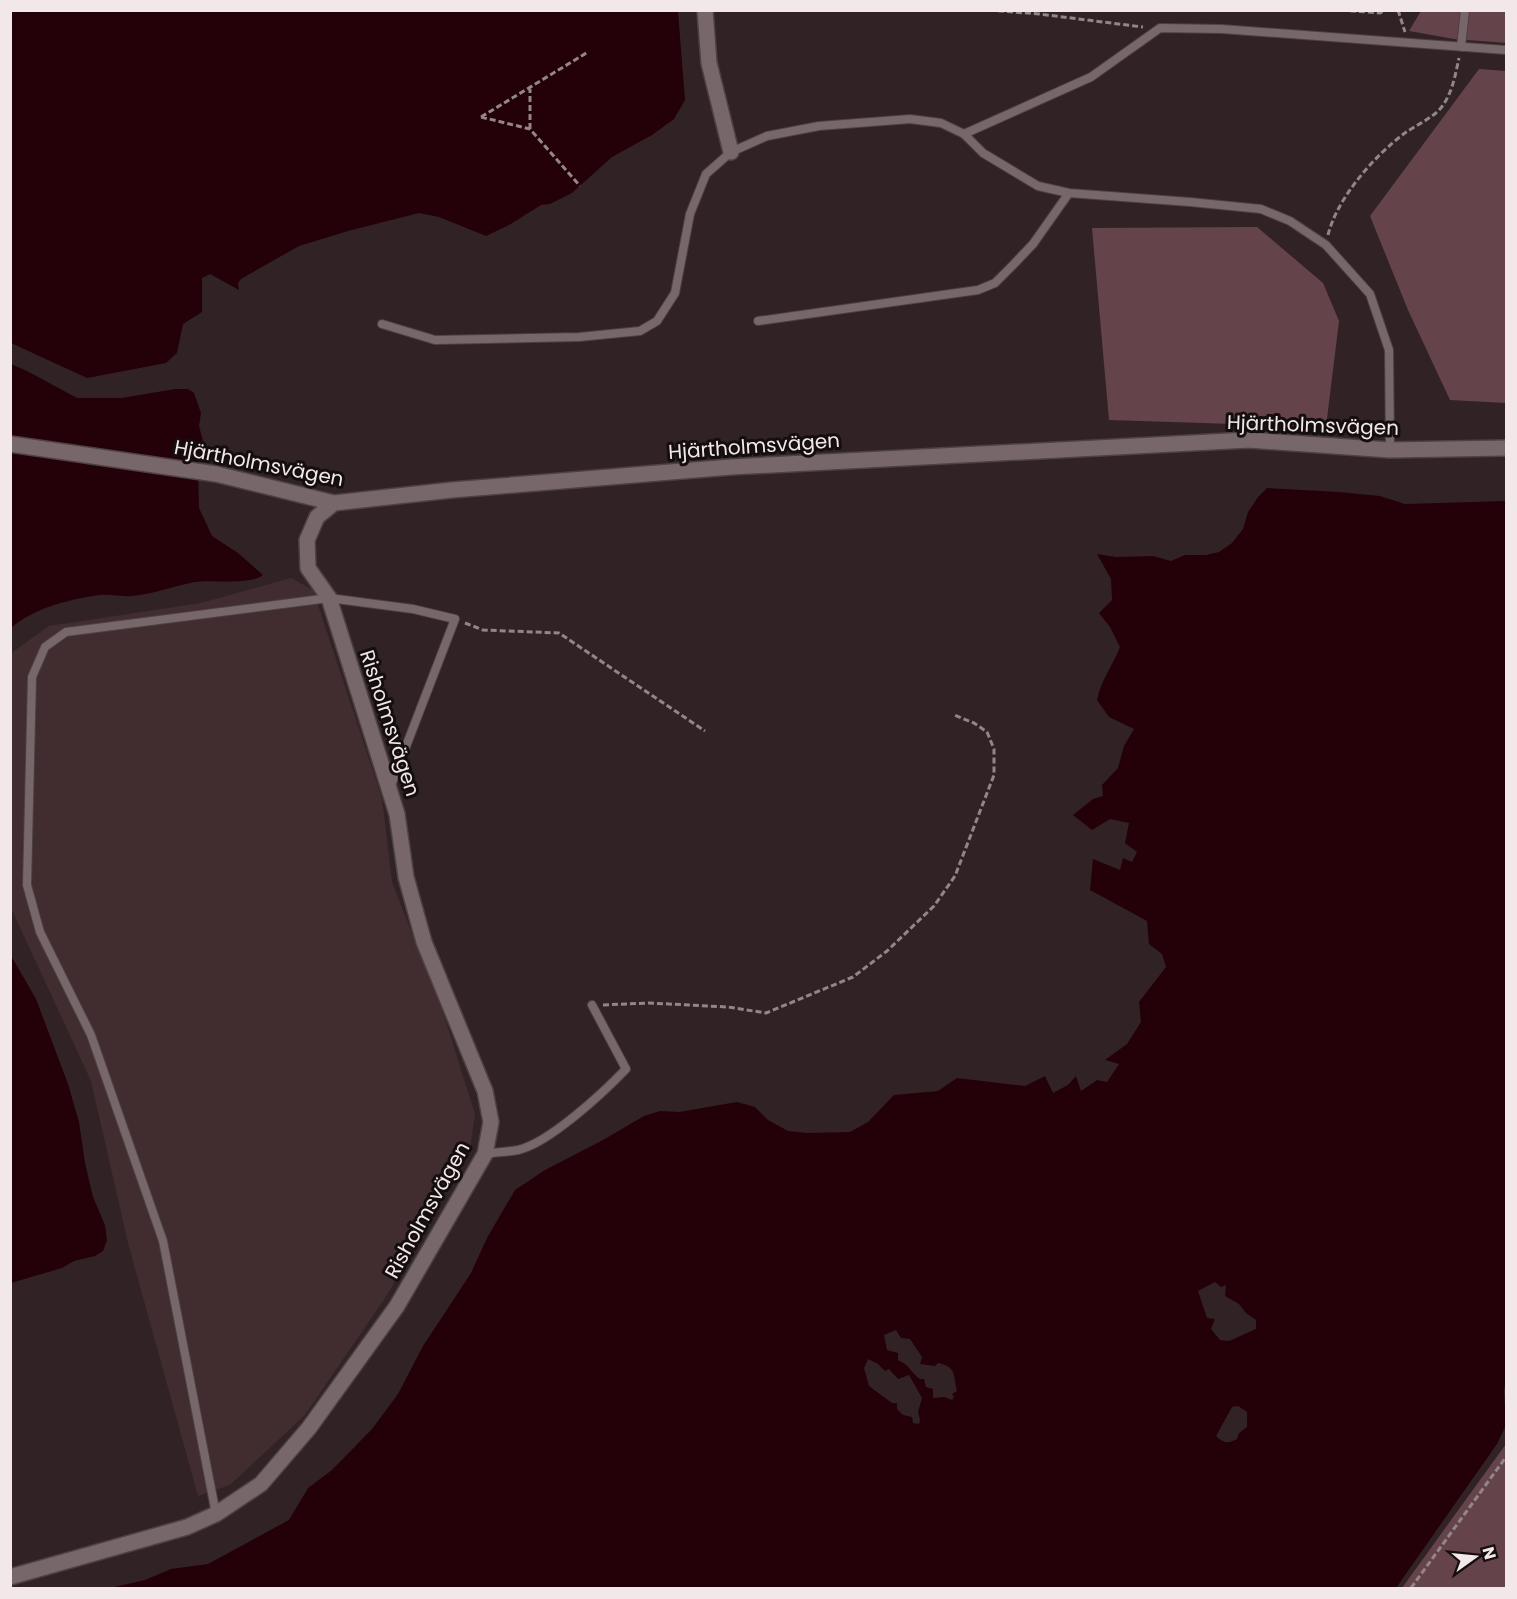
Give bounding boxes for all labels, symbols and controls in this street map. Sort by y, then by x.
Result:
street label: Hjärtholmsvägen [1227,408,1399,442]
street label: Hjärtholmsvägen [667,426,841,466]
street label: Hjärtholmsvägen [172,433,346,493]
street label: Risholmsvägen [353,646,427,800]
street label: Risholmsvägen [378,1137,476,1283]
north arrow [1445,1527,1505,1587]
text: N [1476,1544,1502,1562]

